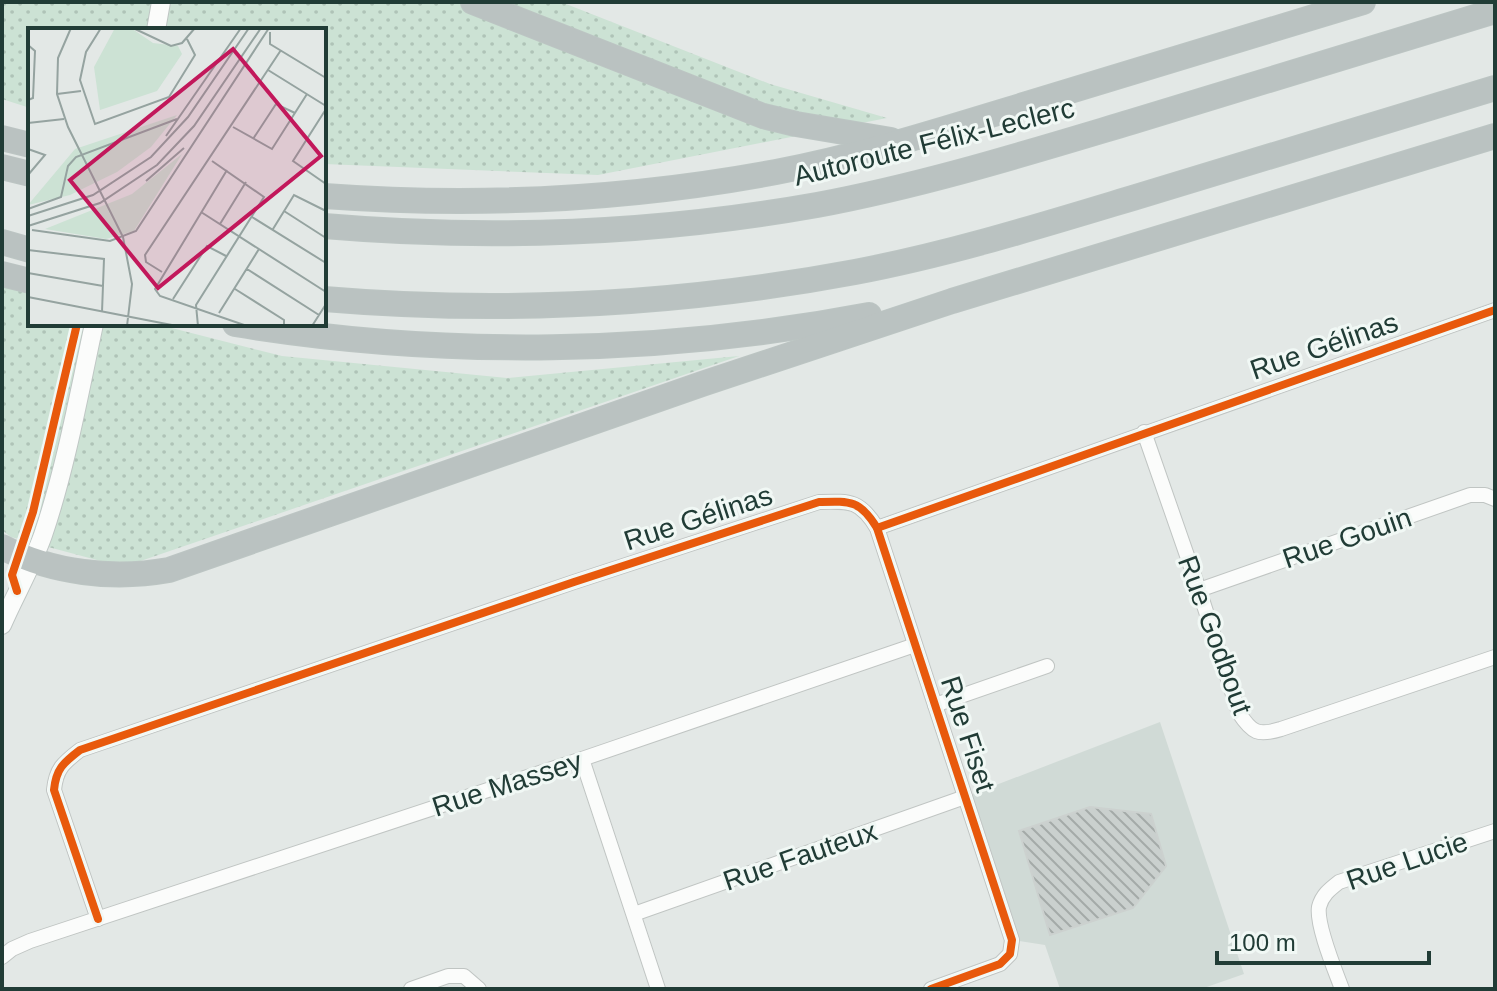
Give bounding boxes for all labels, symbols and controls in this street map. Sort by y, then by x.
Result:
inset map [28,28,326,326]
street label: Autoroute Félix-Leclerc [791,92,1077,192]
street label: Rue Gélinas [1246,306,1402,386]
street label: Rue Gélinas [620,479,776,557]
street label: Rue Gouin [1279,502,1415,574]
street label: Rue Godbout [1172,551,1258,719]
street label: Rue Fiset [935,672,1001,796]
street label: Rue Massey [428,745,586,823]
street label: Rue Fauteux [719,815,881,897]
street label: Rue Lucie [1342,826,1472,896]
scale bar [1217,915,1429,965]
text: 100 m [1229,929,1296,956]

